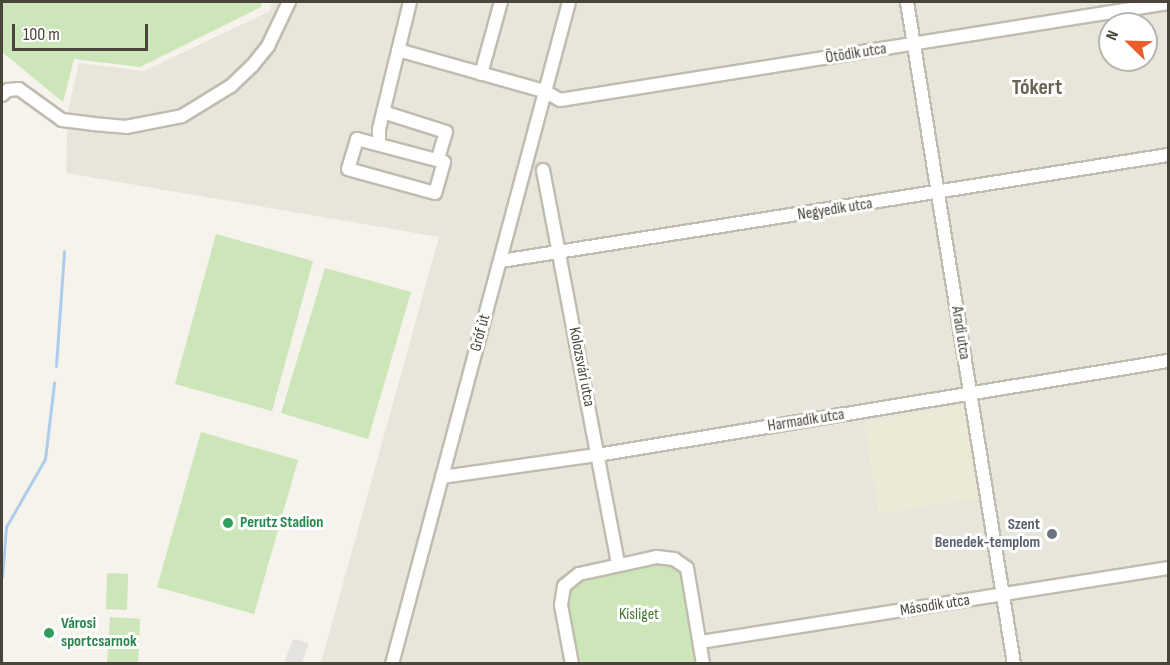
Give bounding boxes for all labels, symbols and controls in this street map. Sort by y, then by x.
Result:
scale bar [15,12,152,50]
north arrow [1098,12,1158,72]
text: 100 m [23,24,60,45]
text: N [1102,28,1123,43]
street label: Ötödik utca [824,40,888,68]
district label: Tókert [1012,75,1062,101]
street label: Negyedik utca [796,195,874,225]
street label: Aradi utca [946,305,974,361]
street label: Gróf út [467,312,495,354]
street label: Kolozsvári utca [564,326,598,408]
street label: Harmadik utca [766,405,846,437]
place label: Perutz Stadion [240,513,323,533]
place label: Szent Benedek-templom [935,515,1040,553]
marker: Perutz Stadion [221,516,235,530]
marker: Szent Benedek-templom [1045,527,1059,541]
street label: Második utca [899,591,971,621]
park label: Kisliget [619,605,659,625]
place label: Városi sportcsarnok [61,614,137,652]
marker: Városi sportcsarnok [42,626,56,640]

